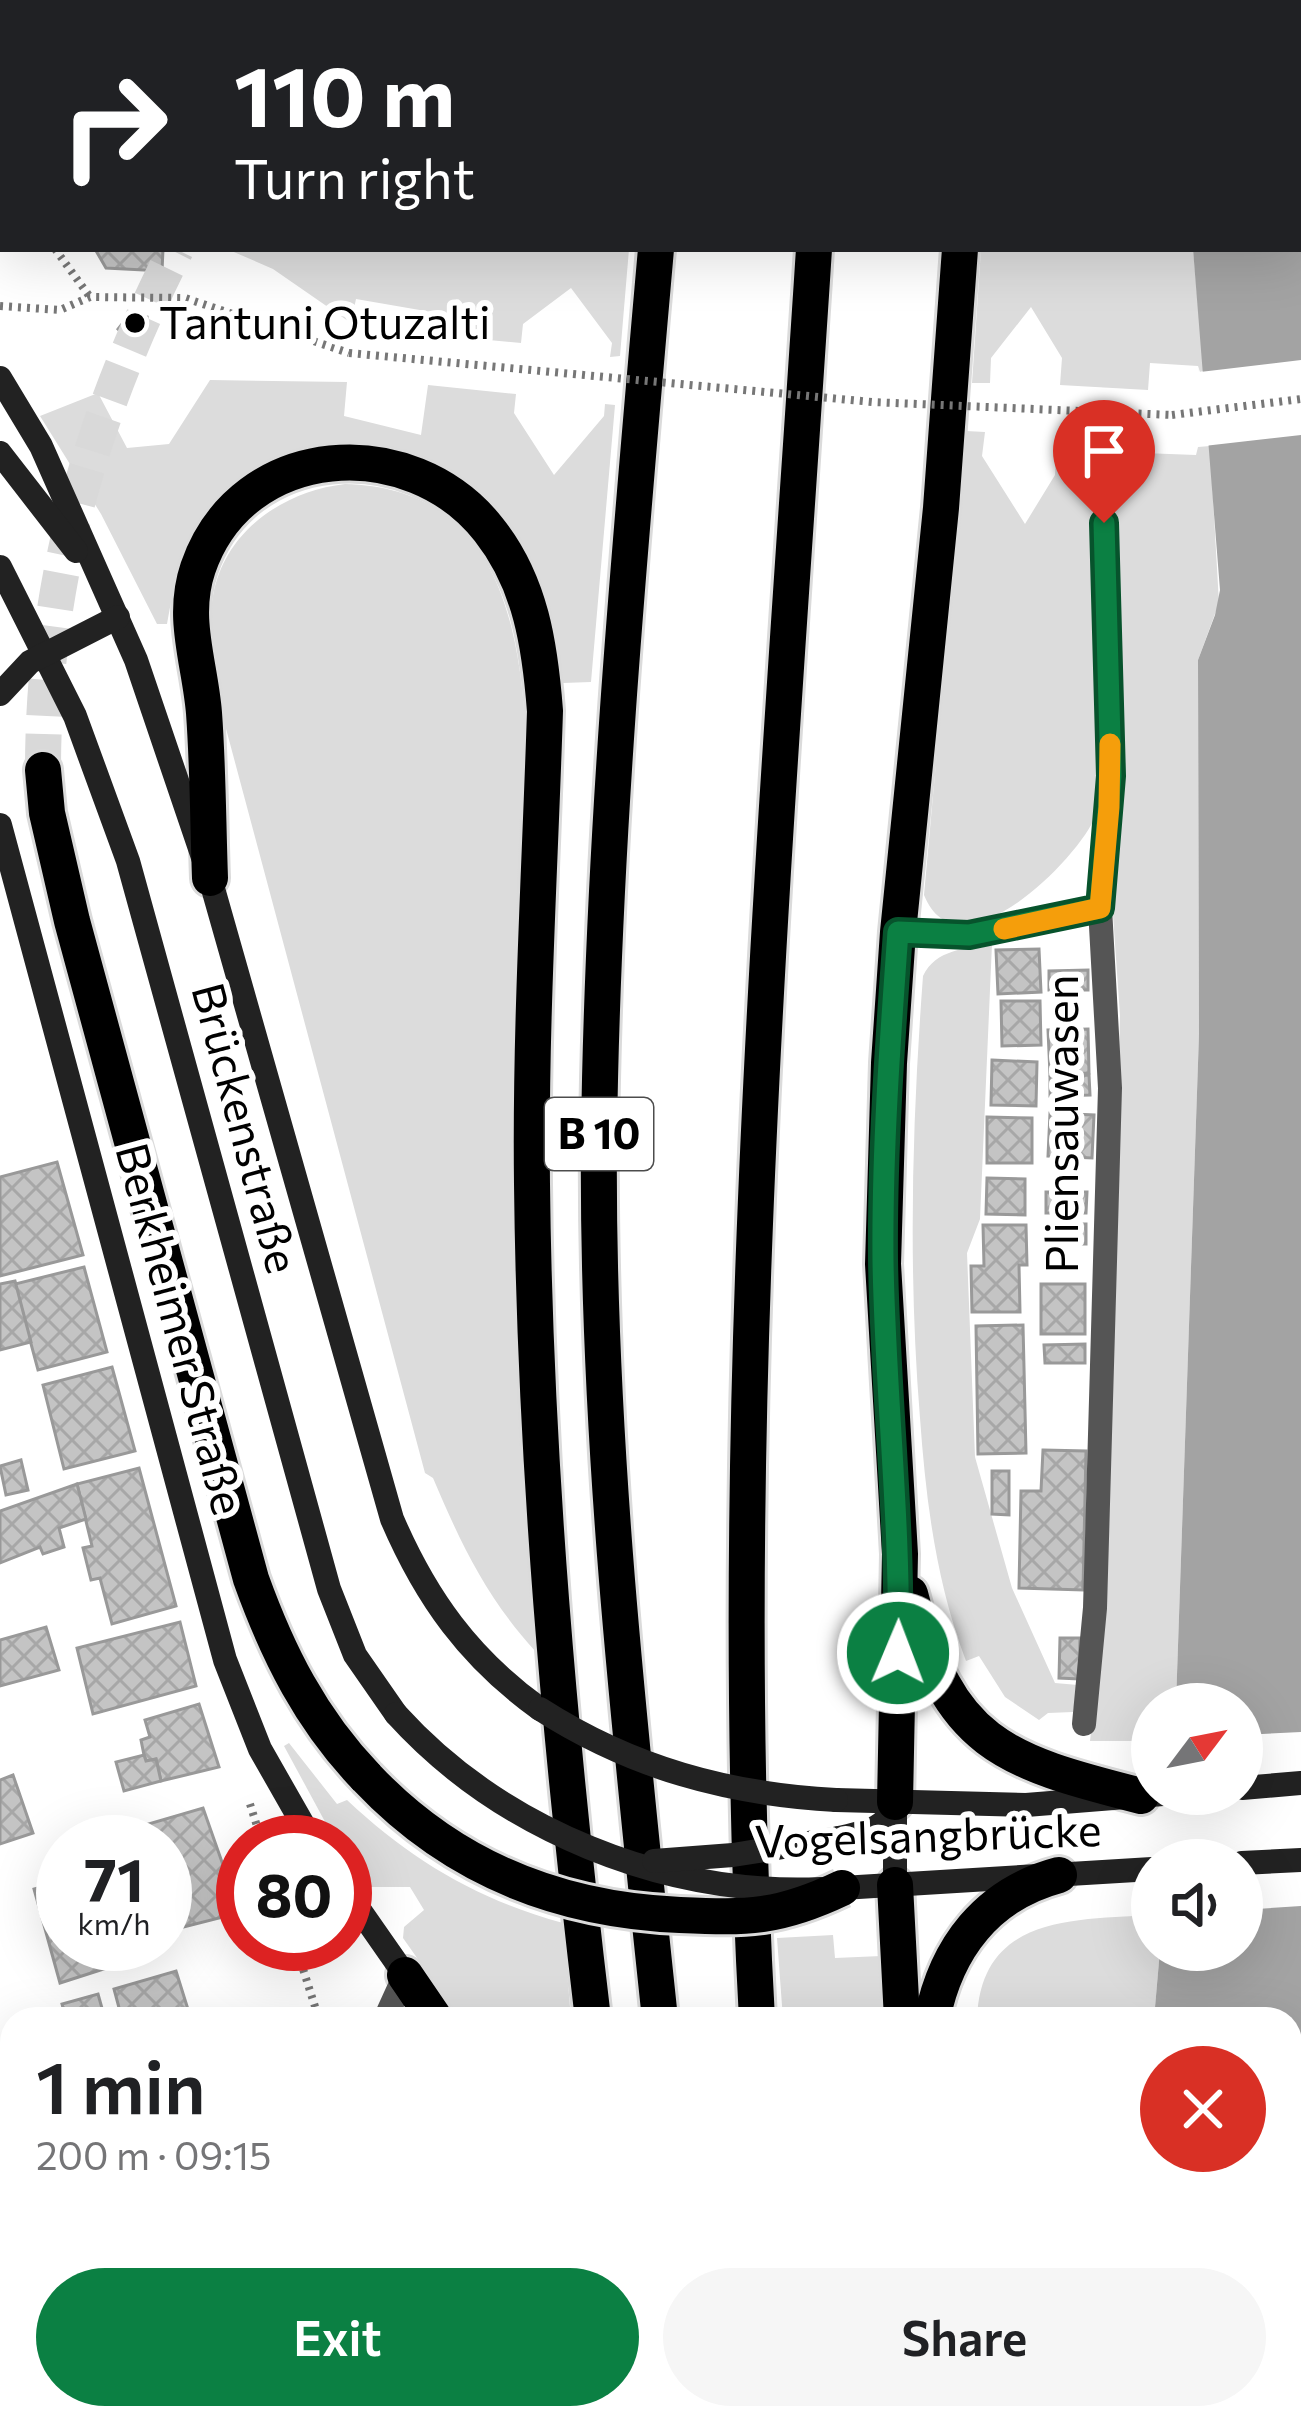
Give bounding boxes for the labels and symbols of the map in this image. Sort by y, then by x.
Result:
place label: Tantuni Otuzalti [159,293,491,348]
marker: Tantuni Otuzalti [122,310,148,336]
pin [1053,400,1155,523]
street label: Pliensauwasen [1032,974,1087,1274]
street label: Brückenstraße [182,976,313,1278]
road number: B 10 [545,1098,653,1170]
street label: Berkheimer Straße [106,1137,258,1520]
position arrow [835,1590,961,1716]
north arrow [1131,1683,1263,1815]
street label: Vogelsangbrücke [754,1800,1102,1867]
speed limit sign: 80 [216,1815,372,1971]

